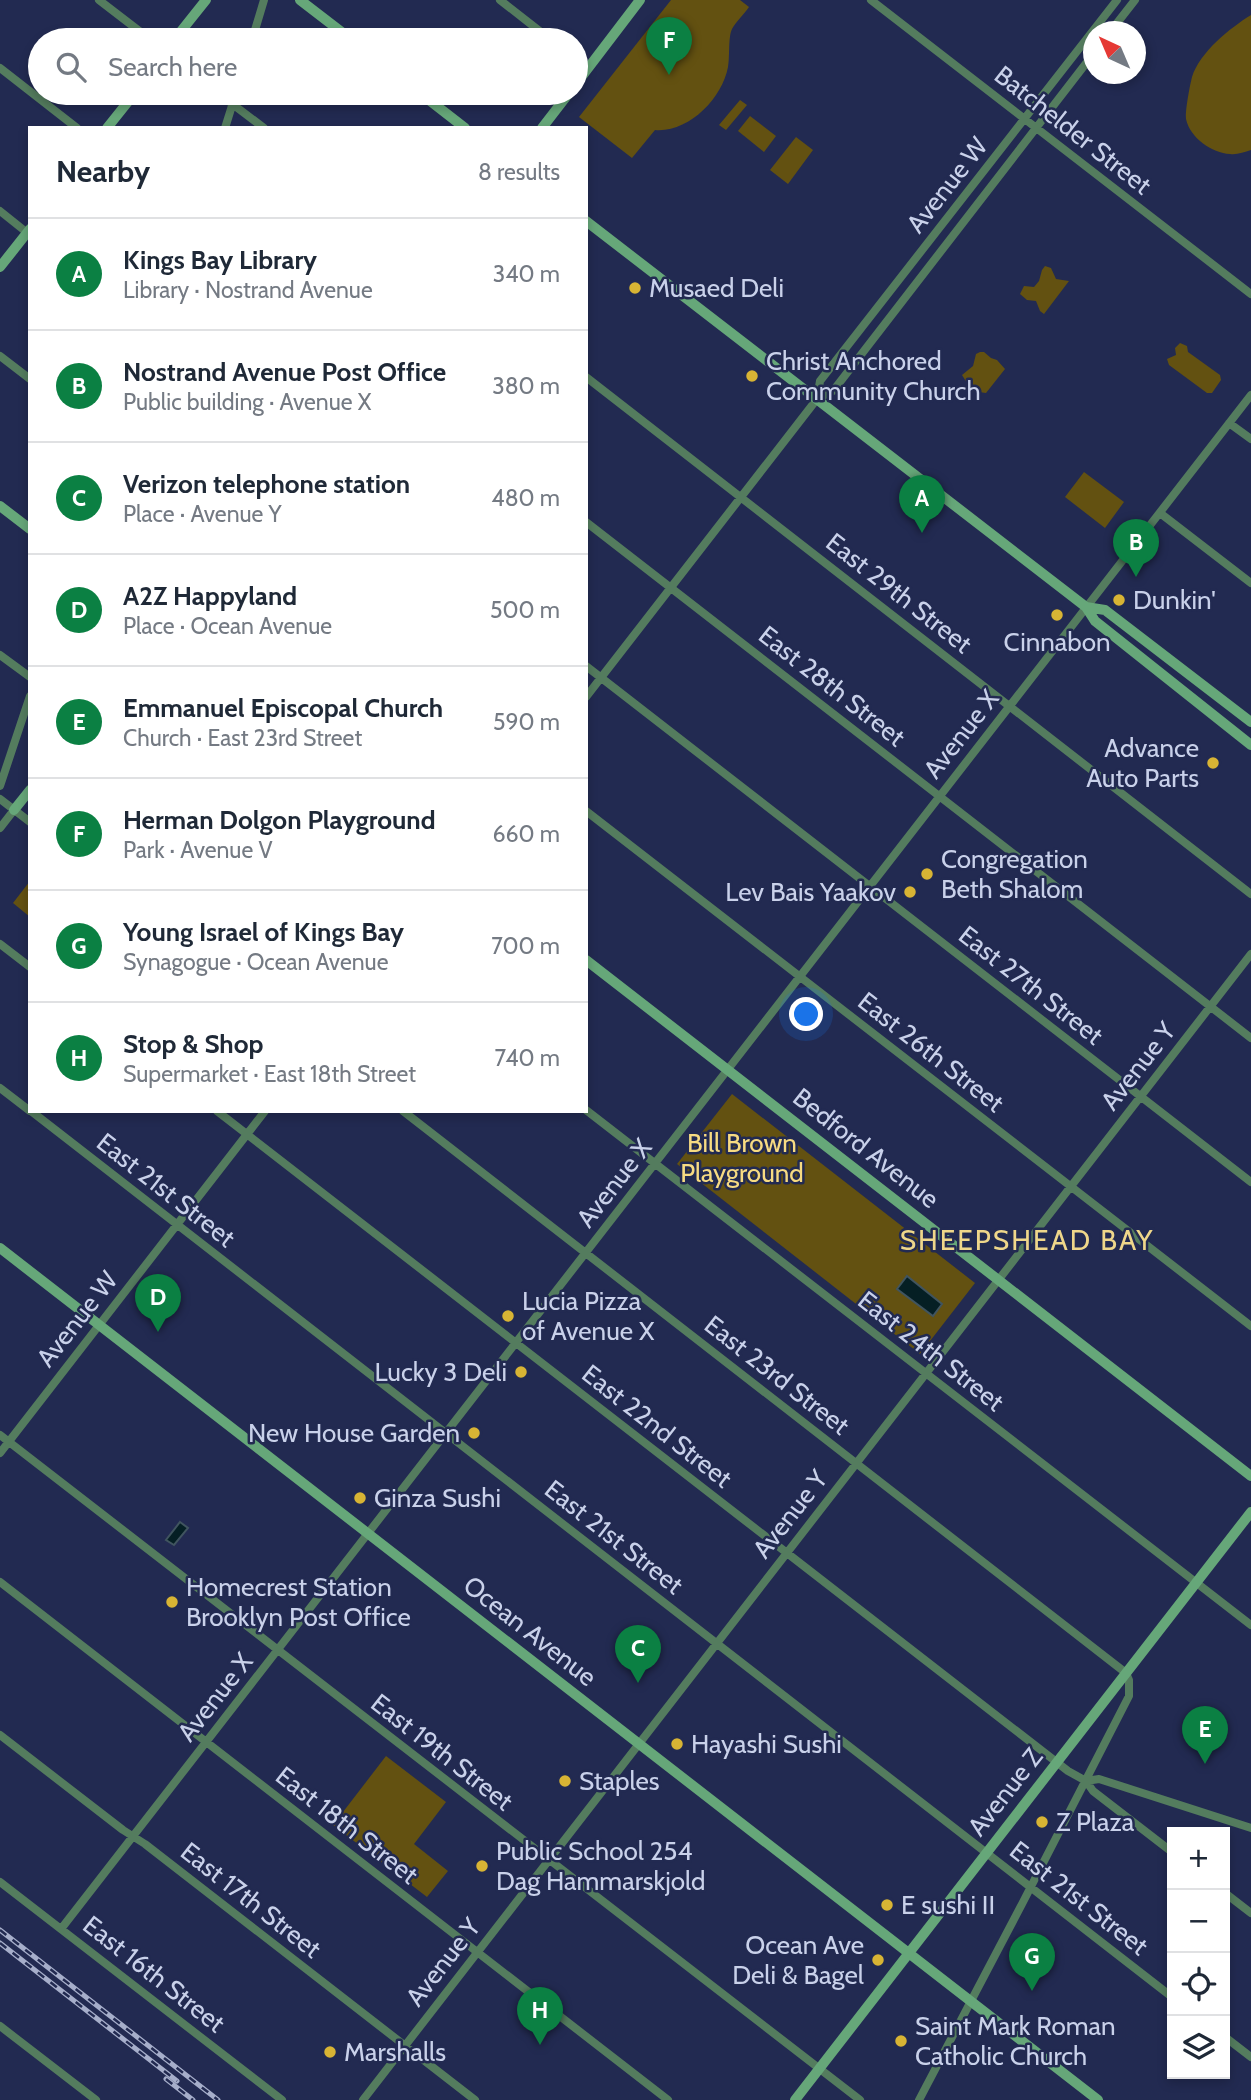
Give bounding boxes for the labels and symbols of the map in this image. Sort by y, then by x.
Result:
pin: F [646,17,692,75]
north arrow [1083,21,1146,84]
street label: Batchelder Street [988,59,1158,201]
street label: Avenue W [900,130,995,239]
place label: Musaed Deli [649,272,784,304]
marker: Musaed Deli [627,280,643,296]
place label: Christ Anchored Community Church [766,345,980,407]
marker: Christ Anchored Community Church [744,368,760,384]
pin: A [899,475,945,533]
pin: B [1113,519,1159,577]
street label: East 29th Street [820,526,978,660]
place label: Dunkin' [1133,584,1216,616]
marker: Dunkin' [1111,592,1127,608]
marker: Cinnabon [1049,607,1065,623]
street label: East 28th Street [752,619,912,753]
place label: Cinnabon [1003,626,1111,658]
street label: Avenue X [916,683,1006,785]
place label: Advance Auto Parts [1086,732,1199,794]
marker: Advance Auto Parts [1205,755,1221,771]
place label: Congregation Beth Shalom [941,843,1088,905]
marker: Congregation Beth Shalom [919,866,935,882]
place label: Lev Bais Yaakov [725,876,896,908]
marker: Lev Bais Yaakov [902,884,918,900]
street label: East 27th Street [952,919,1110,1051]
street label: East 26th Street [852,985,1010,1119]
your location [789,997,823,1031]
street label: Avenue Y [1094,1015,1182,1116]
street label: Bedford Avenue [787,1081,945,1215]
street label: East 21st Street [91,1126,242,1254]
park label: Bill Brown Playground [680,1127,804,1189]
street label: Avenue X [569,1132,659,1234]
district label: SHEEPSHEAD BAY [900,1223,1154,1257]
street label: Avenue W [30,1264,125,1373]
pin: D [135,1274,181,1332]
street label: East 24th Street [852,1284,1011,1418]
place label: Lucia Pizza of Avenue X [522,1285,655,1347]
marker: Lucia Pizza of Avenue X [500,1308,516,1324]
street label: East 23rd Street [698,1309,856,1442]
place label: Lucky 3 Deli [374,1356,507,1388]
street label: East 22nd Street [576,1358,738,1495]
marker: Lucky 3 Deli [513,1364,529,1380]
place label: New House Garden [248,1417,460,1449]
marker: New House Garden [466,1425,482,1441]
street label: Avenue Y [746,1463,834,1564]
street label: East 21st Street [539,1473,690,1601]
place label: Ginza Sushi [374,1482,501,1514]
marker: Ginza Sushi [352,1490,368,1506]
street label: Ocean Avenue [457,1569,603,1693]
place label: Homecrest Station Brooklyn Post Office [186,1571,411,1633]
marker: Homecrest Station Brooklyn Post Office [164,1594,180,1610]
pin: C [615,1625,661,1683]
street label: Avenue X [170,1646,260,1748]
street label: East 19th Street [365,1687,519,1817]
pin: E [1182,1706,1228,1764]
place label: Hayashi Sushi [691,1728,842,1760]
marker: Hayashi Sushi [669,1736,685,1752]
street label: Avenue Z [961,1741,1050,1842]
street label: East 18th Street [269,1759,425,1891]
place label: Staples [579,1765,660,1797]
marker: Staples [557,1773,573,1789]
place label: Z Plaza [1056,1806,1135,1838]
marker: Z Plaza [1034,1814,1050,1830]
street label: East 21st Street [1004,1834,1155,1962]
street label: East 17th Street [174,1835,328,1965]
place label: Public School 254 Dag Hammarskjold [496,1835,706,1897]
marker: Public School 254 Dag Hammarskjold [474,1858,490,1874]
place label: E sushi II [901,1889,995,1921]
marker: E sushi II [879,1897,895,1913]
street label: East 16th Street [77,1909,231,2039]
street label: Avenue Y [399,1911,487,2012]
place label: Ocean Ave Deli & Bagel [732,1929,864,1991]
pin: G [1009,1933,1055,1991]
marker: Ocean Ave Deli & Bagel [870,1952,886,1968]
pin: H [517,1987,563,2045]
place label: Saint Mark Roman Catholic Church [915,2010,1116,2072]
marker: Saint Mark Roman Catholic Church [893,2033,909,2049]
place label: Marshalls [344,2036,446,2068]
marker: Marshalls [322,2044,338,2060]

